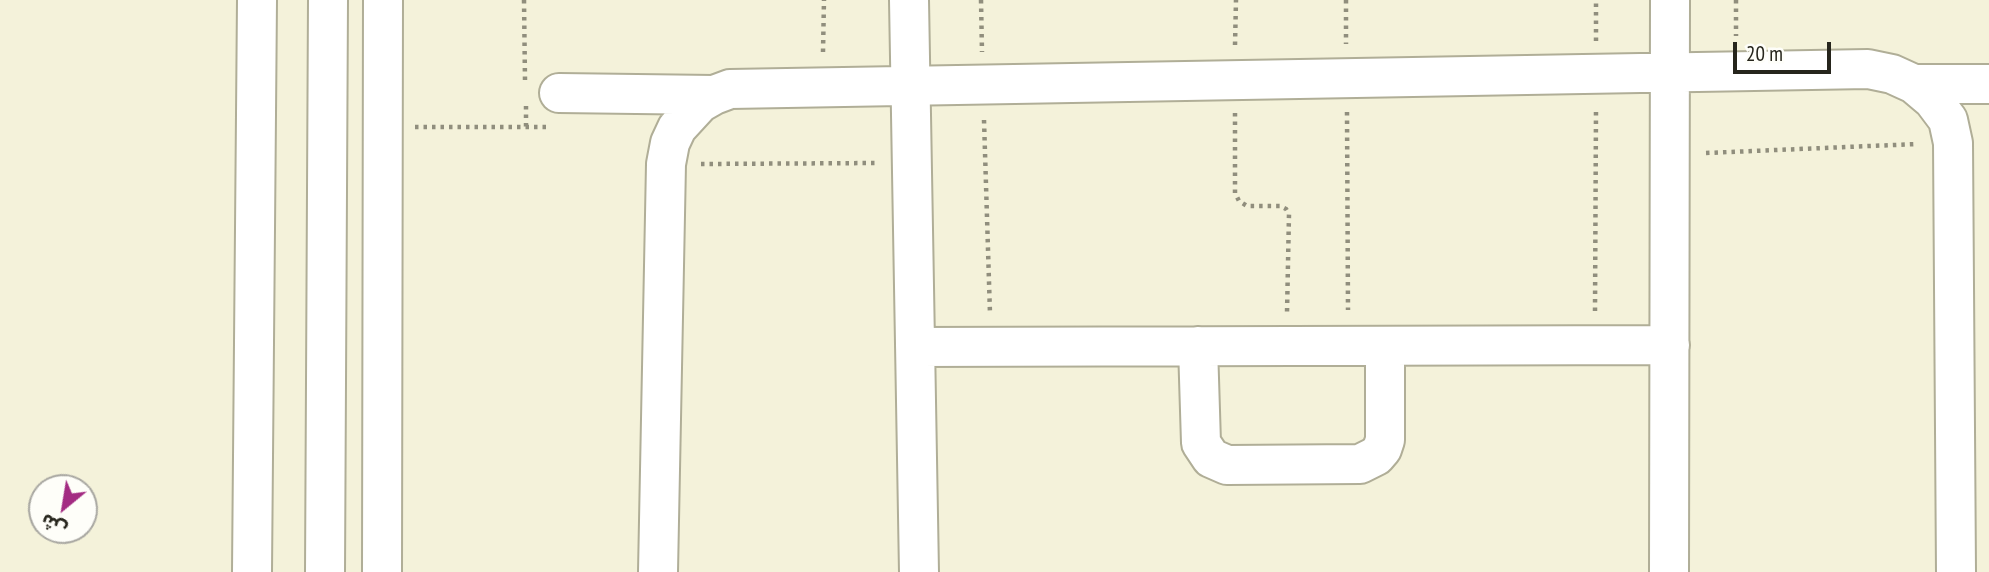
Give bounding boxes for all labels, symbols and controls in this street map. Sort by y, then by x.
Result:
scale bar [1737,28,1835,72]
text: 20 m [1746,40,1783,67]
north arrow [28,474,98,544]
text: ش [36,509,71,542]

